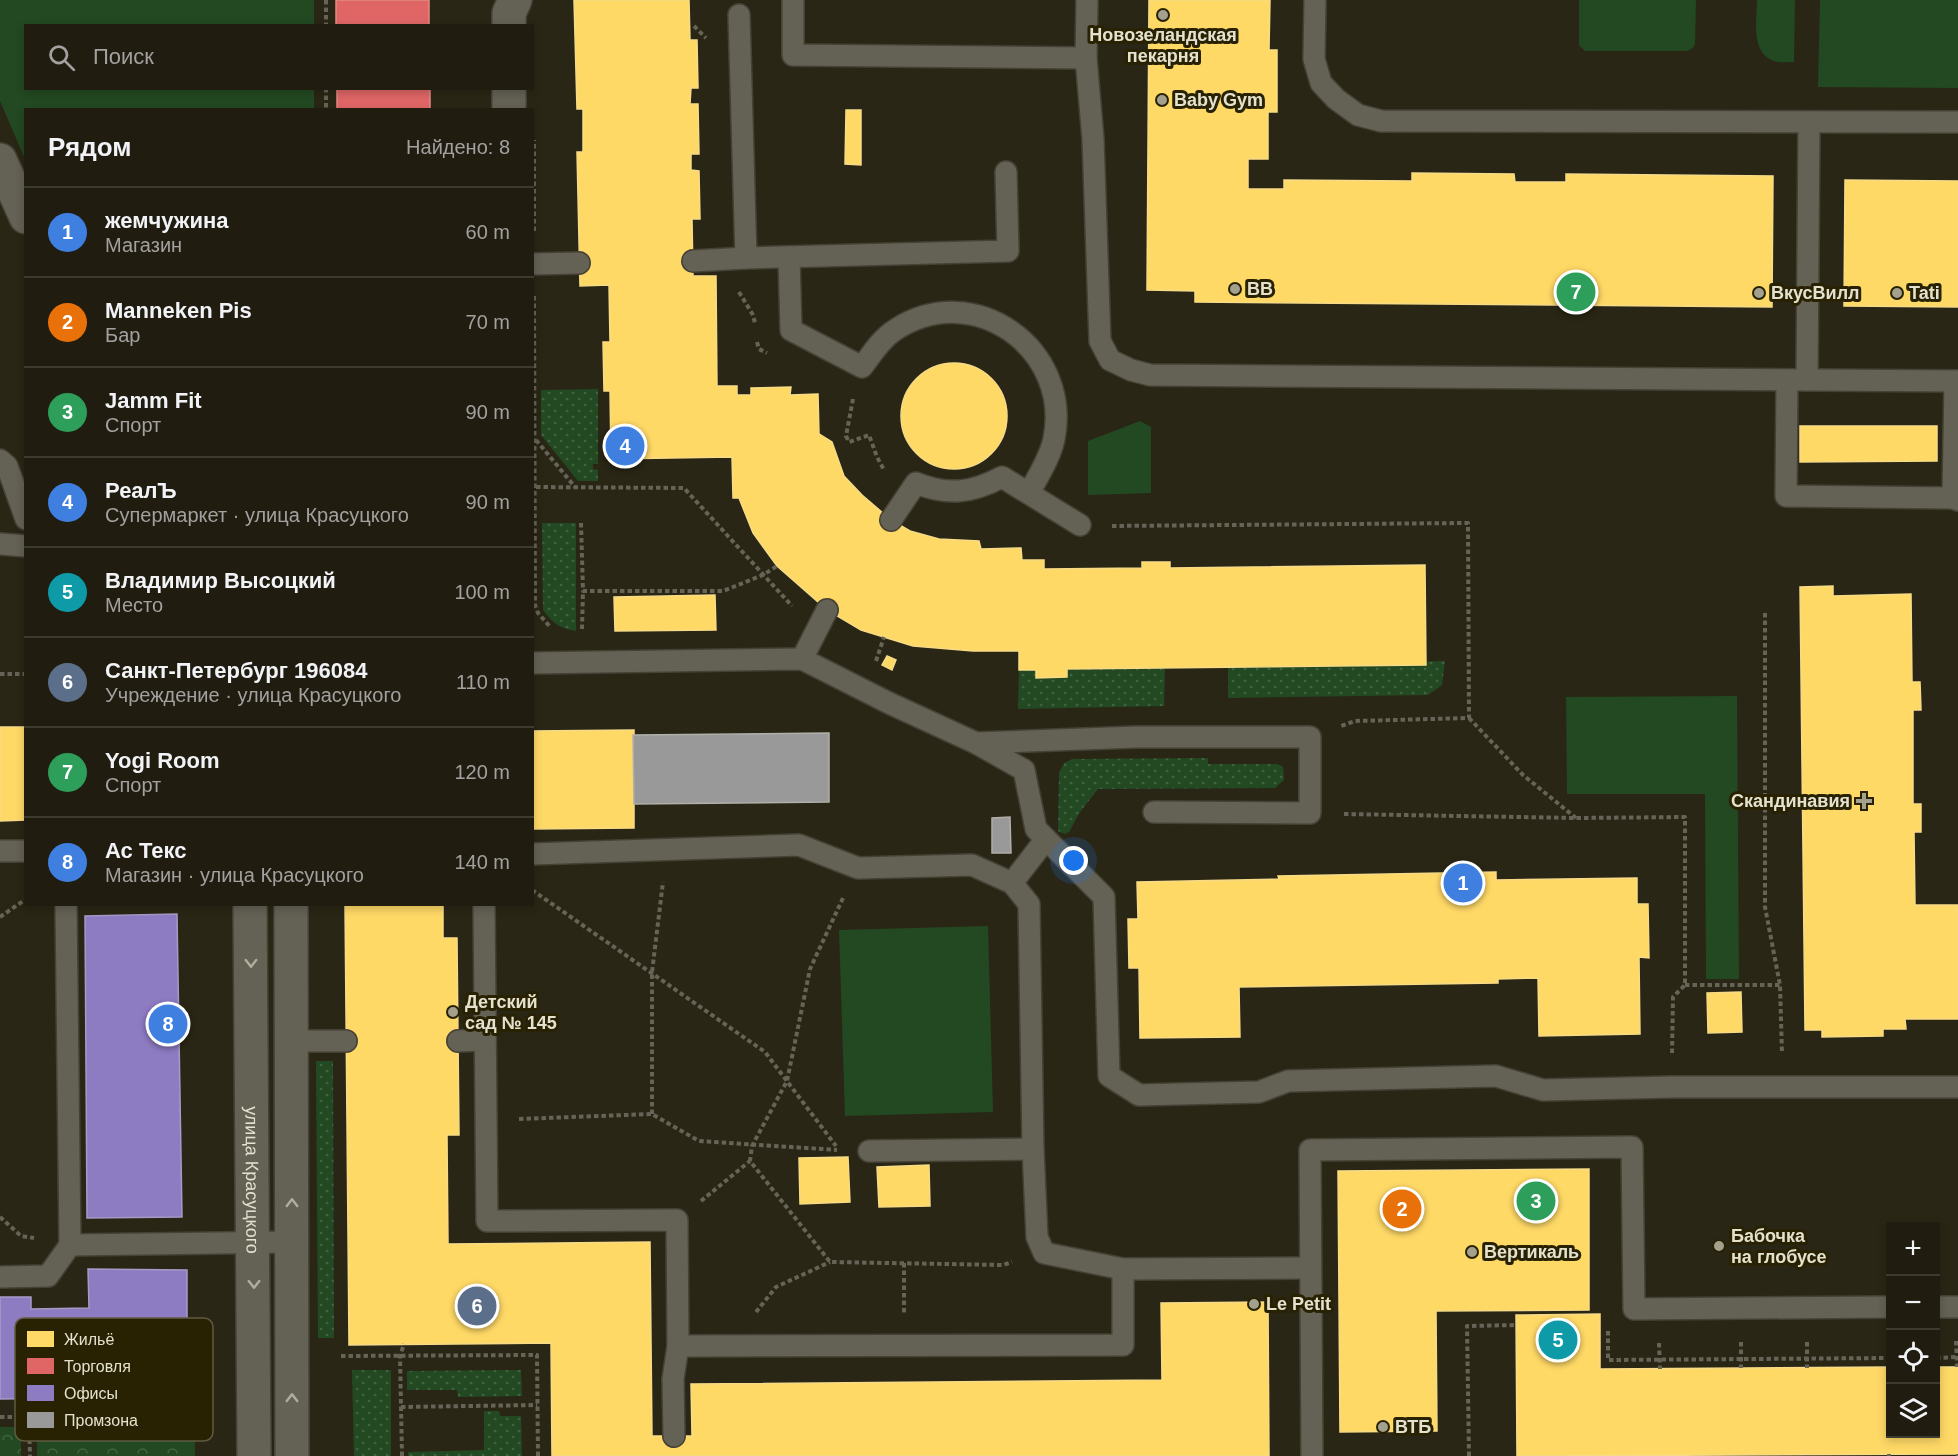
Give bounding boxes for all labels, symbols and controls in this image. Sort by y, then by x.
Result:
marker: Новозеландская пекарня [1156,8,1170,22]
search box [24,24,534,90]
place label: Новозеландская пекарня [1089,25,1237,66]
icon: search [45,41,78,74]
text: Поиск [93,44,154,69]
place label: Baby Gym [1174,90,1263,110]
marker: Baby Gym [1155,93,1169,107]
text: Рядом [48,132,131,162]
text: Найдено: 8 [406,136,510,158]
text: жемчужина [105,208,228,233]
text: 1 [62,221,73,243]
text: 60 m [466,221,510,243]
text: Магазин [105,234,182,256]
pin: 7 [1556,270,1596,314]
place label: BB [1247,279,1273,299]
marker: BB [1228,282,1242,296]
place label: ВкусВилл [1771,283,1860,303]
place label: Tati [1909,283,1940,303]
marker: ВкусВилл [1752,286,1766,300]
marker: Tati [1890,286,1904,300]
text: Manneken Pis [105,298,252,323]
text: 2 [62,311,73,333]
text: 70 m [466,311,510,333]
text: Бар [105,324,140,346]
text: Jamm Fit [105,388,202,413]
text: 3 [62,401,73,423]
text: 90 m [466,401,510,423]
text: Спорт [105,414,161,436]
pin: 4 [606,424,644,468]
text: РеалЪ [105,478,177,503]
text: 4 [62,491,73,513]
text: 90 m [466,491,510,513]
text: Супермаркет · улица Красуцкого [105,504,409,526]
text: Владимир Высоцкий [105,568,336,593]
text: 5 [62,581,73,603]
text: 100 m [454,581,510,603]
text: Место [105,594,163,616]
text: Санкт-Петербург 196084 [105,658,367,683]
text: 6 [62,671,73,693]
text: 110 m [456,671,510,693]
text: Учреждение · улица Красуцкого [105,684,401,706]
text: Yogi Room [105,748,219,773]
text: 7 [62,761,73,783]
text: 120 m [454,761,510,783]
text: Спорт [105,774,161,796]
place label: Скандинавия [1731,791,1850,811]
marker: Скандинавия [1855,792,1873,810]
text: Ас Текс [105,838,186,863]
your location [1059,846,1088,875]
text: 8 [62,851,73,873]
text: 140 m [454,851,510,873]
pin: 1 [1444,860,1482,906]
text: Магазин · улица Красуцкого [105,864,364,886]
one-way arrow [245,958,257,967]
place label: Детский сад № 145 [465,992,557,1033]
pin: 8 [148,1002,188,1046]
marker: Детский сад № 145 [446,1005,460,1019]
street label: улица Красуцкого [241,1106,263,1254]
pin: 3 [1516,1178,1556,1224]
pin: 2 [1382,1186,1422,1232]
one-way arrow [286,1198,298,1207]
map controls [1886,1222,1940,1438]
button: + [1886,1222,1940,1276]
place label: Бабочка на глобусе [1731,1226,1827,1267]
marker: Бабочка на глобусе [1712,1239,1726,1253]
place label: Вертикаль [1484,1242,1579,1262]
marker: Вертикаль [1465,1245,1479,1259]
button: − [1886,1276,1940,1330]
one-way arrow [248,1279,260,1288]
pin: 6 [458,1284,496,1328]
place label: Le Petit [1266,1294,1331,1314]
marker: Le Petit [1247,1297,1261,1311]
legend [15,1318,213,1441]
pin: 5 [1538,1318,1578,1362]
button: locate [1886,1330,1940,1384]
text: Жильё [64,1331,114,1348]
text: Торговля [64,1358,131,1375]
button: layers [1886,1384,1940,1438]
text: Офисы [64,1385,118,1402]
one-way arrow [286,1393,298,1402]
text: Промзона [64,1412,138,1429]
place label: ВТБ [1395,1417,1431,1437]
marker: ВТБ [1376,1420,1390,1434]

